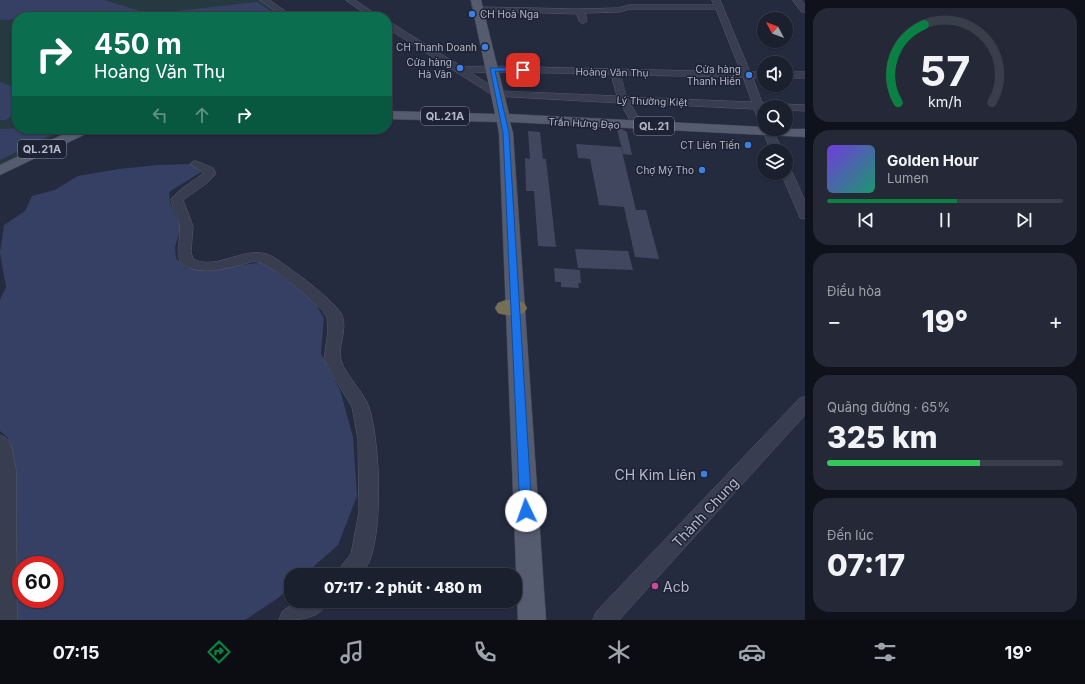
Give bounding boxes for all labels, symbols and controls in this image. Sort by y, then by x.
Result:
place label: CH Hoà Nga [480,8,539,20]
marker: CH Hoà Nga [467,9,477,19]
north arrow [757,12,793,48]
map controls [757,12,793,180]
text: 450 m [94,27,182,61]
icon: right [28,28,80,80]
place label: CH Thanh Doanh [396,41,477,53]
marker: CH Thanh Doanh [480,42,490,52]
text: 57 [920,46,970,96]
pin [506,53,540,87]
place label: Cửa hàng Hà Vân [407,56,452,80]
button: sound [757,56,793,92]
icon: arrive [512,59,534,81]
text: Hoàng Văn Thụ [94,61,225,82]
marker: Cửa hàng Hà Vân [455,63,465,73]
place label: Cửa hàng Thanh Hiền [687,63,741,87]
street label: Hoàng Văn Thụ [575,65,649,79]
marker: Cửa hàng Thanh Hiền [744,70,754,80]
text: km/h [928,93,962,110]
street label: Lý Thường Kiệt [616,94,688,108]
button: search [757,100,793,136]
icon: left [149,104,171,126]
icon: ahead [191,104,213,126]
icon: right [233,104,255,126]
road number: QL.21A [421,107,469,125]
street label: Trần Hưng Đạo [548,115,620,131]
road number: QL.21 [634,117,674,135]
place label: CT Liên Tiến [680,139,740,151]
road number: QL.21A [18,140,66,158]
marker: CT Liên Tiến [743,140,753,150]
button: layers [757,144,793,180]
text: Golden Hour [887,151,979,170]
place label: Chợ Mỹ Tho [636,164,694,176]
marker: Chợ Mỹ Tho [697,165,707,175]
text: Lumen [887,170,929,186]
icon: previous [855,209,877,231]
icon: pause [934,209,956,231]
icon: next [1013,209,1035,231]
text: Điều hòa [827,283,881,299]
text: 19° [922,303,968,339]
text: − [827,308,842,334]
text: + [1048,308,1063,334]
text: Quãng đường · 65% [827,399,950,415]
text: 325 km [827,419,938,455]
place label: CH Kim Liên [614,466,696,483]
marker: CH Kim Liên [699,469,709,479]
street label: Thành Chung [668,474,742,550]
position arrow [505,490,547,532]
text: Đến lúc [827,527,874,543]
text: 07:17 [827,547,905,583]
speed limit sign: 60 [12,556,64,608]
text: 07:17 · 2 phút · 480 m [324,578,482,597]
place label: Acb [663,578,689,595]
marker: Acb [650,581,660,591]
icon: directions [205,638,233,666]
icon: music [338,638,366,666]
icon: phone [471,638,499,666]
icon: climate [605,638,633,666]
icon: car [738,638,766,666]
icon: filters [871,638,899,666]
text: 07:15 [53,642,100,663]
text: 19° [1005,642,1032,663]

